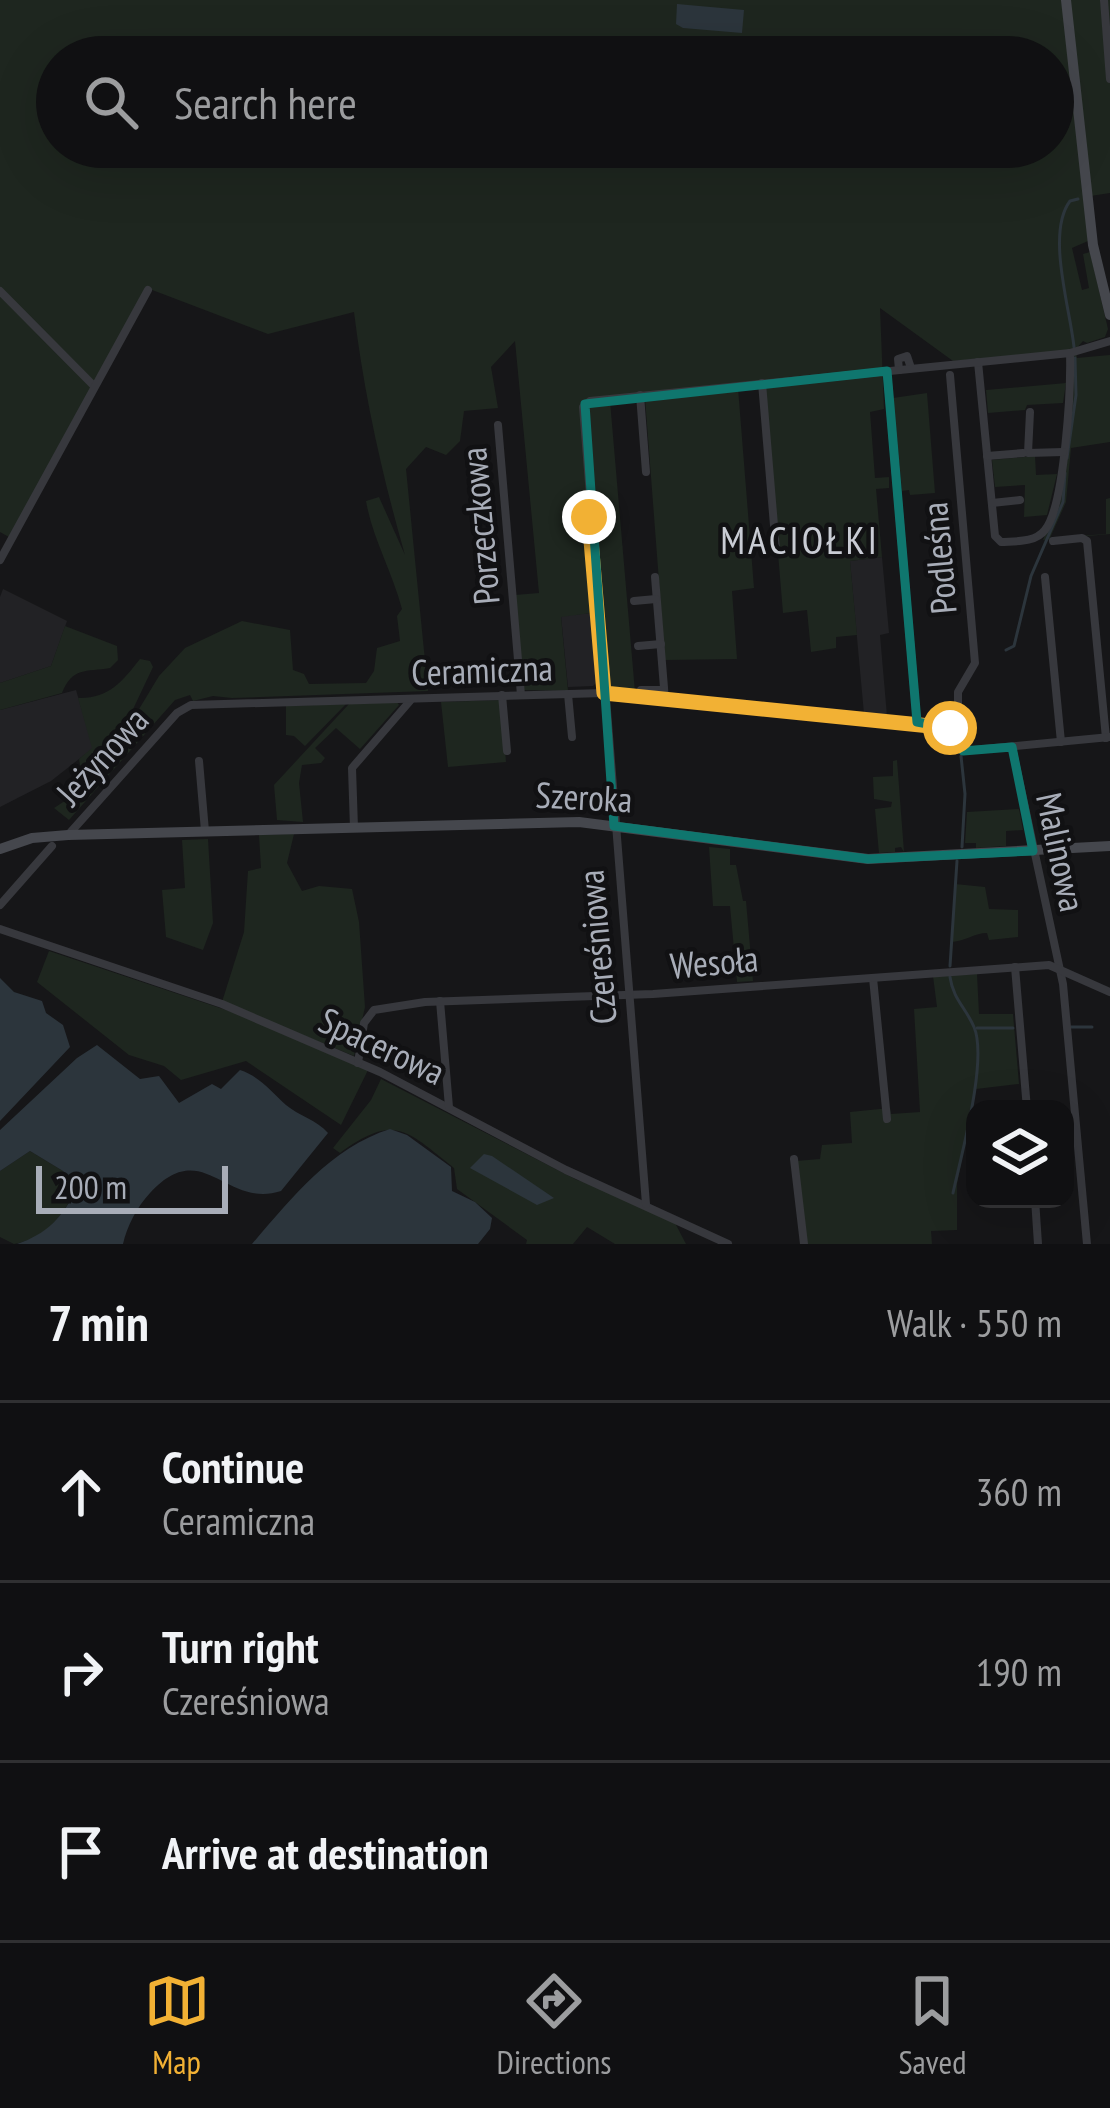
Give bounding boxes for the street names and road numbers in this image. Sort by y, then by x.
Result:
street label: Porzeczkowa [449,446,510,607]
street label: Podleśna [910,500,967,616]
street label: Ceramiczna [410,644,553,695]
street label: Jeżynowa [45,697,158,815]
street label: Szeroka [535,771,633,822]
street label: Malinowa [1026,788,1097,916]
street label: Czereśniowa [566,868,627,1026]
street label: Wesoła [668,934,760,989]
street label: Spacerowa [312,996,453,1095]

